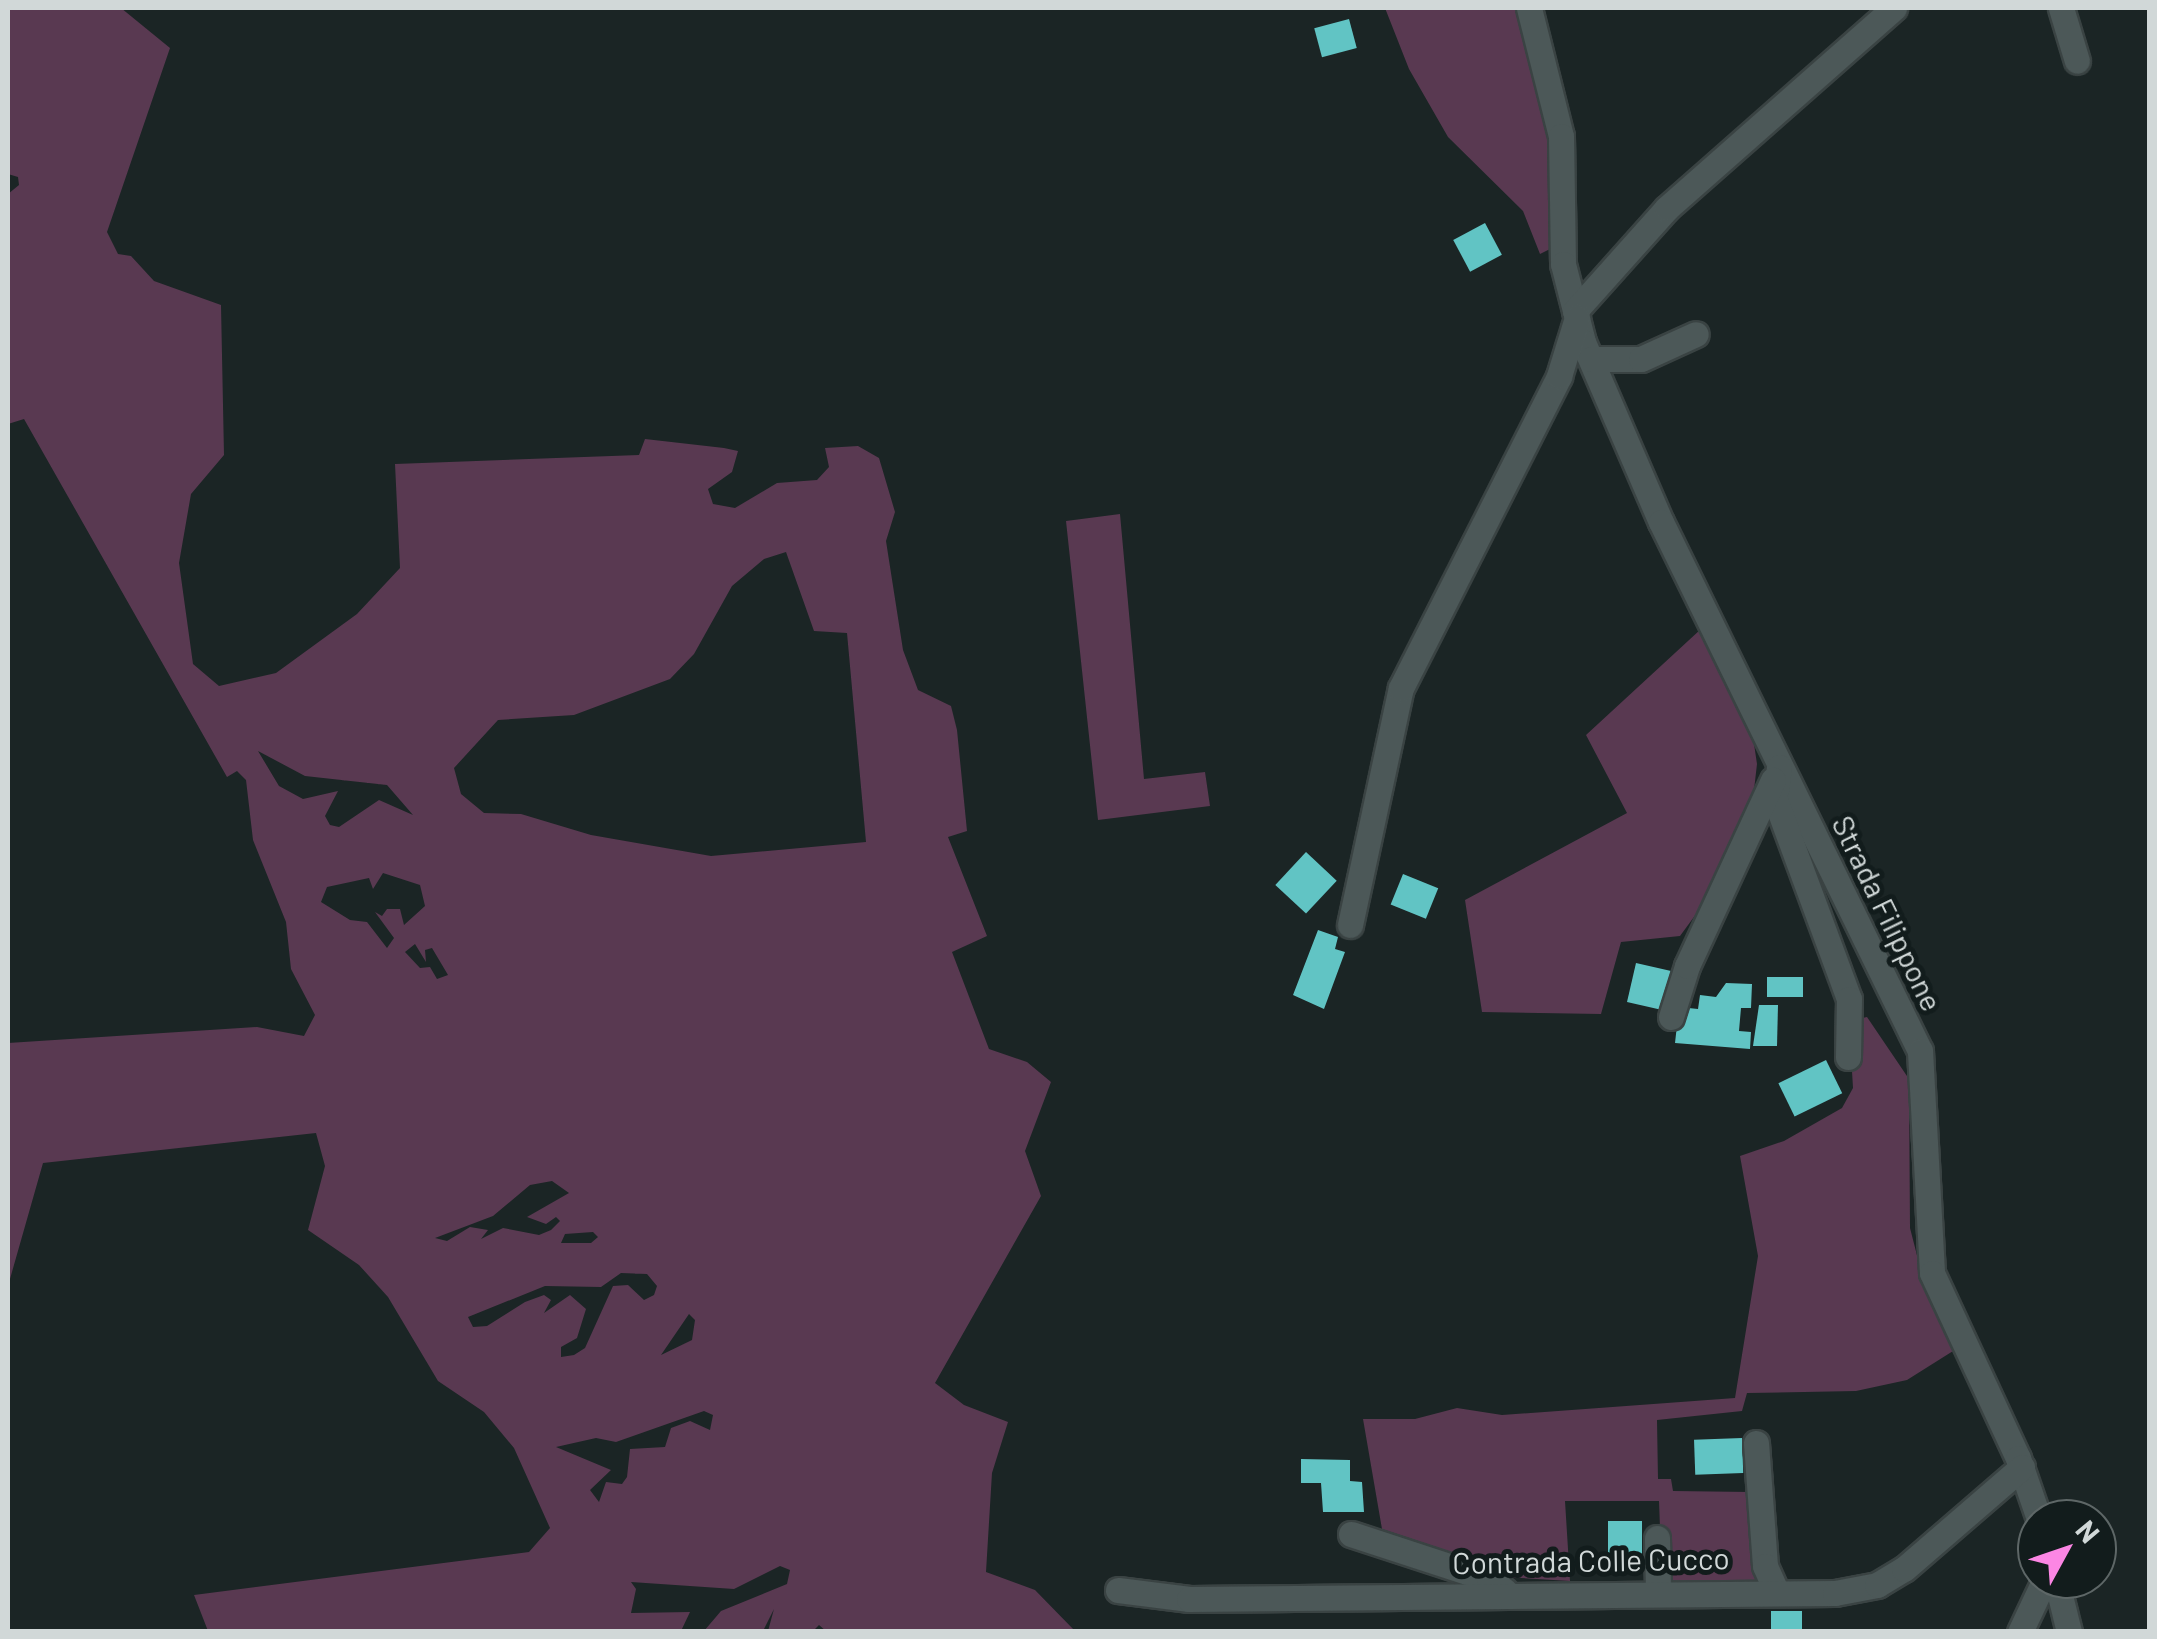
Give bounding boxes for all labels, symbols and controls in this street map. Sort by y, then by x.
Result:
street label: Strada Filippone [1825,809,1951,1017]
north arrow [2017,1499,2117,1599]
text: N [2069,1513,2107,1549]
street label: Contrada Colle Cucco [1452,1540,1730,1580]

